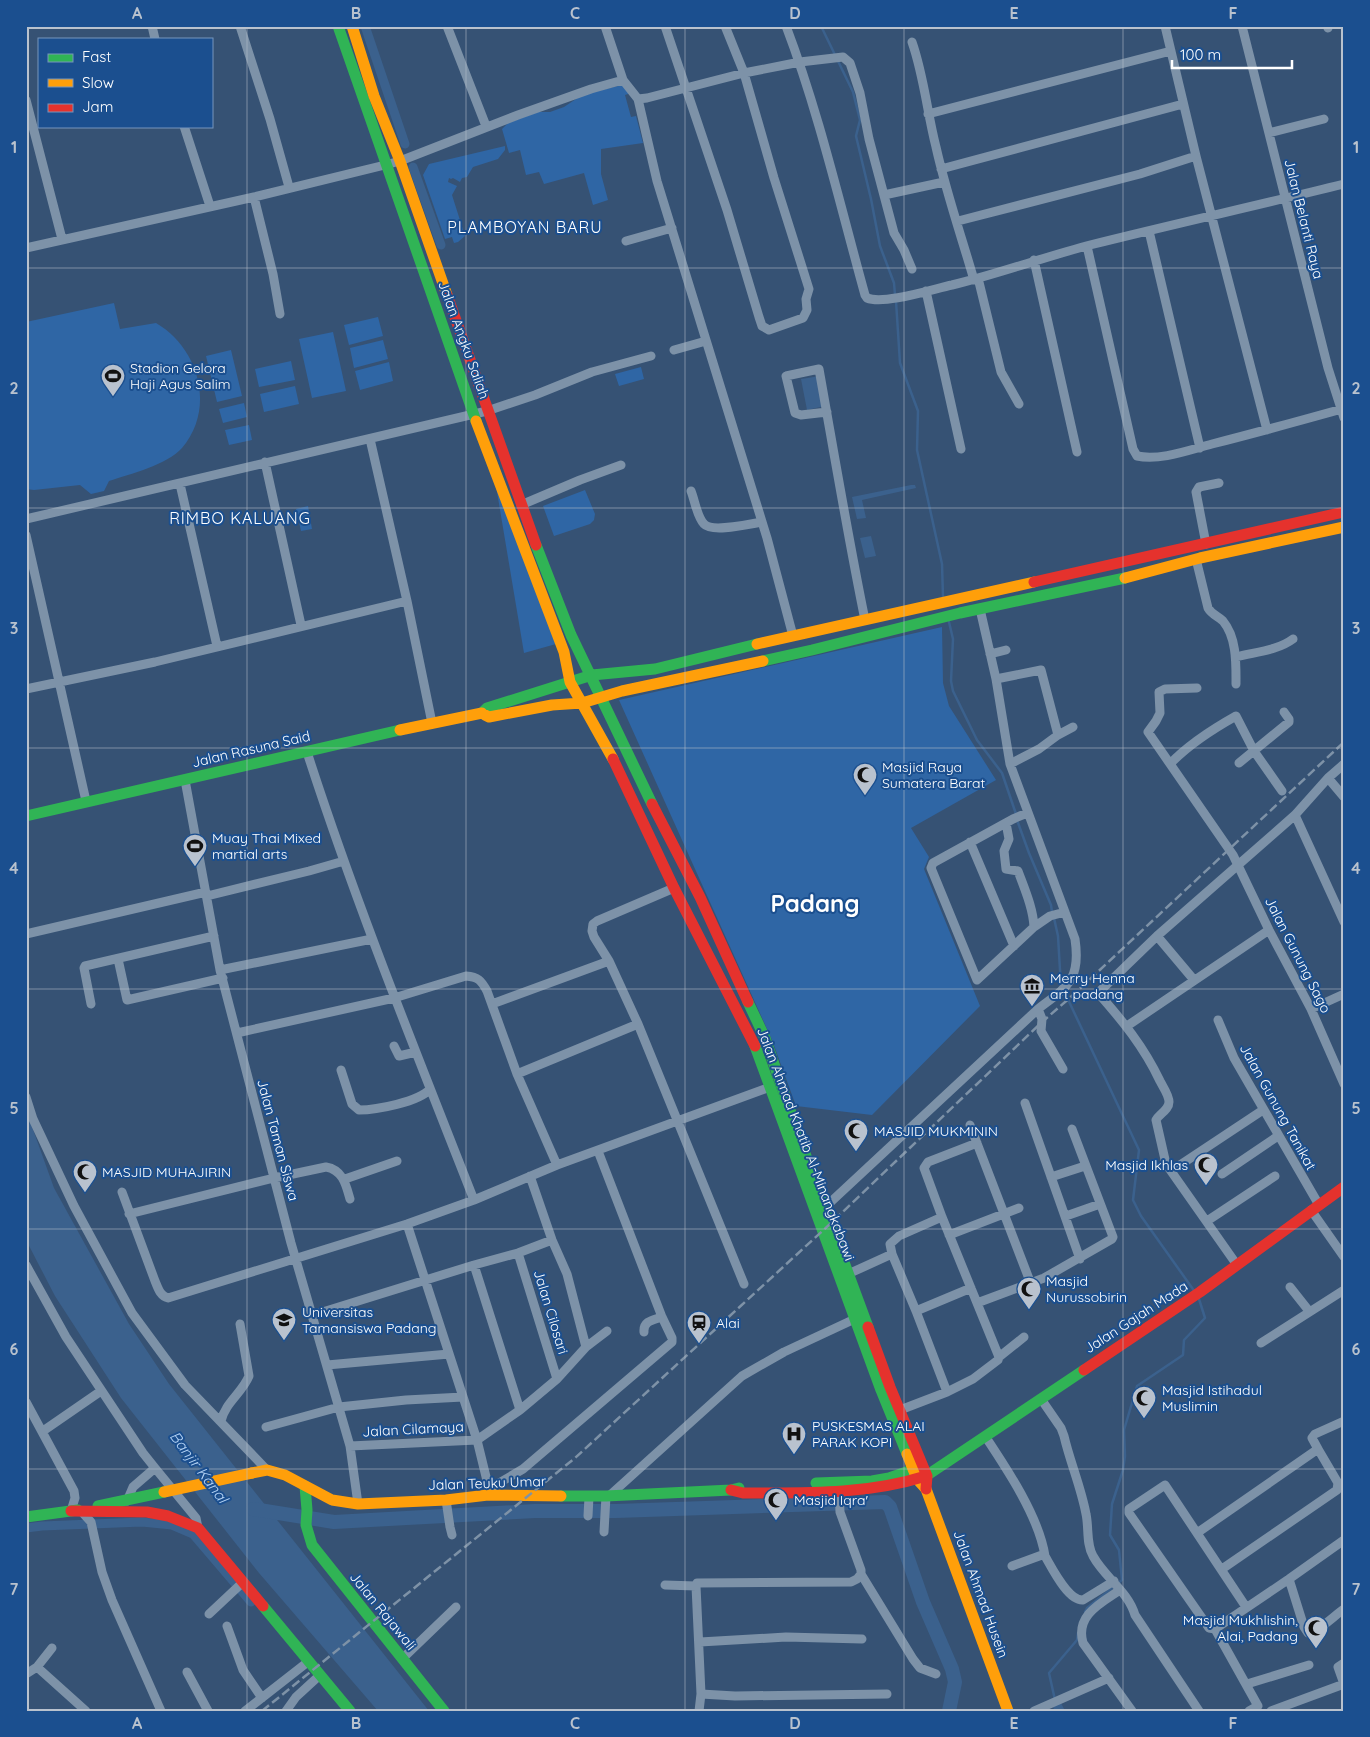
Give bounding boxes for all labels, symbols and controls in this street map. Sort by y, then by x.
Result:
text: A [132,3,143,23]
text: B [351,3,361,23]
text: C [570,3,580,23]
text: D [789,3,801,23]
text: E [1009,3,1019,23]
text: F [1229,3,1238,23]
legend [38,38,212,128]
scale bar [1172,38,1292,70]
text: 100 m [1180,45,1221,64]
text: Fast [82,47,111,66]
text: Slow [82,73,114,92]
text: Jam [82,97,113,116]
text: 1 [11,137,17,157]
text: 1 [1353,137,1359,157]
street label: Jalan Belanti Raya [1280,157,1328,281]
district label: PLAMBOYAN BARU [447,217,603,237]
street label: Jalan Angku Saliah [434,279,494,401]
place label: Stadion Gelora Haji Agus Salim [130,359,231,393]
sports icon: Stadion Gelora Haji Agus Salim [100,363,126,397]
text: 2 [9,378,19,398]
text: 2 [1351,378,1361,398]
district label: RIMBO KALUANG [169,508,311,528]
text: 3 [10,618,18,638]
text: 3 [1352,618,1360,638]
street label: Jalan Rasuna Said [190,727,312,771]
place label: Masjid Raya Sumatera Barat [882,758,986,792]
mosque icon: Masjid Raya Sumatera Barat [852,762,878,796]
place label: Muay Thai Mixed martial arts [212,829,321,863]
sports icon: Muay Thai Mixed martial arts [182,833,208,867]
text: 4 [9,858,19,878]
text: 4 [1351,858,1361,878]
district label: Padang [770,888,860,918]
street label: Jalan Gunung Sago [1261,894,1335,1016]
place label: Merry Henna art padang [1050,969,1135,1003]
museum icon: Merry Henna art padang [1019,973,1045,1007]
street label: Jalan Ahmad Khatib Al-Minangkabawi [753,1025,859,1263]
street label: Jalan Gunung Tanikat [1236,1041,1320,1174]
street label: Jalan Taman Siswa [253,1077,303,1203]
text: 5 [9,1098,19,1118]
text: 5 [1351,1098,1361,1118]
mosque icon: MASJID MUKMININ [843,1118,869,1152]
place label: MASJID MUKMININ [874,1122,998,1140]
mosque icon: Masjid Ikhlas [1193,1152,1219,1186]
place label: Masjid Ikhlas [1105,1156,1188,1174]
mosque icon: MASJID MUHAJIRIN [72,1159,98,1193]
place label: MASJID MUHAJIRIN [102,1163,231,1181]
street label: Jalan Cilosari [530,1268,572,1356]
place label: Masjid Nurussobirin [1046,1272,1127,1306]
mosque icon: Masjid Nurussobirin [1016,1276,1042,1310]
street label: Jalan Gajah Mada [1081,1277,1191,1357]
place label: Universitas Tamansiswa Padang [302,1303,436,1337]
school or university icon: Universitas Tamansiswa Padang [271,1307,297,1341]
station icon: Alai [686,1310,712,1344]
place label: Alai [716,1314,740,1332]
text: 6 [10,1339,19,1359]
text: 6 [1352,1339,1361,1359]
place label: Masjid Istihadul Muslimin [1162,1381,1262,1415]
mosque icon: Masjid Istihadul Muslimin [1131,1385,1157,1419]
street label: Jalan Cilamaya [362,1417,464,1441]
place label: PUSKESMAS ALAI PARAK KOPI [812,1417,925,1451]
hospital icon: PUSKESMAS ALAI PARAK KOPI [781,1421,807,1455]
water label: Banjir Kanal [166,1427,233,1508]
street label: Jalan Teuku Umar [427,1472,547,1494]
mosque icon: Masjid Iqra' [763,1487,789,1521]
place label: Masjid Iqra' [794,1491,868,1509]
street label: Jalan Ahmad Husein [950,1528,1012,1660]
street label: Jalan Rajawali [346,1568,420,1654]
text: 7 [10,1579,19,1599]
text: 7 [1352,1579,1361,1599]
place label: Masjid Mukhlishin, Alai, Padang [1183,1611,1298,1645]
mosque icon: Masjid Mukhlishin, Alai, Padang [1303,1615,1329,1649]
text: A [132,1713,143,1733]
text: B [351,1713,361,1733]
text: C [570,1713,580,1733]
text: D [789,1713,801,1733]
text: E [1009,1713,1019,1733]
text: F [1229,1713,1238,1733]

